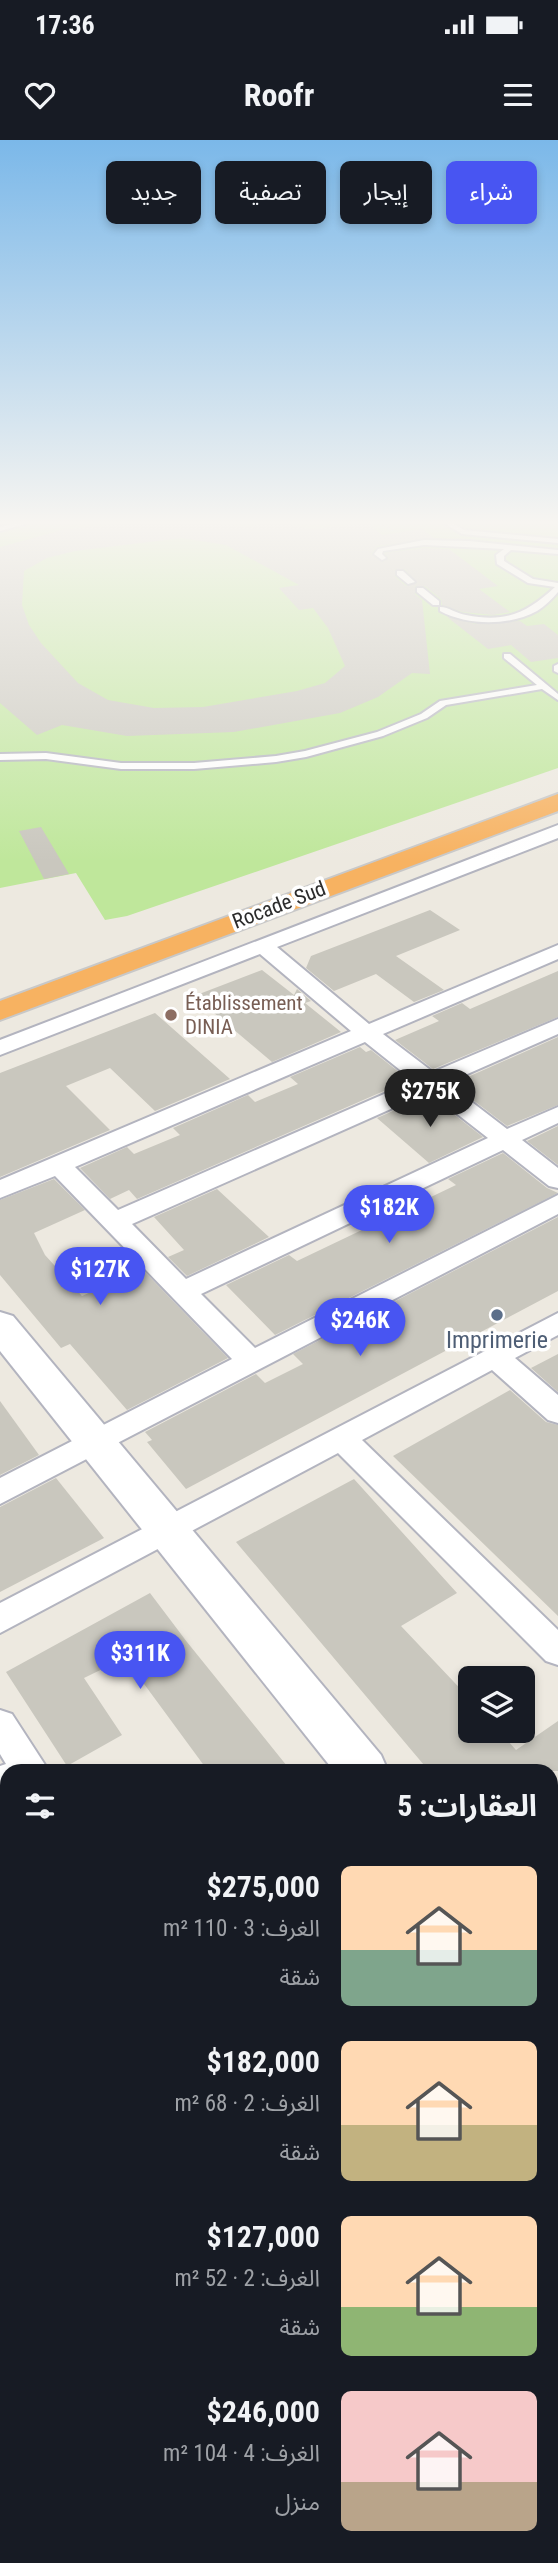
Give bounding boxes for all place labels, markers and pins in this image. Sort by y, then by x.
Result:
place label: Établissement DINIA [185,991,303,1039]
marker: Établissement DINIA [163,1007,179,1023]
pin: $275K [381,1070,479,1129]
pin: $182K [340,1186,438,1245]
pin: $127K [51,1248,149,1307]
pin: $246K [311,1298,409,1358]
marker: Imprimerie [489,1307,505,1323]
place label: Imprimerie [446,1326,548,1354]
pin: $311K [91,1632,189,1691]

